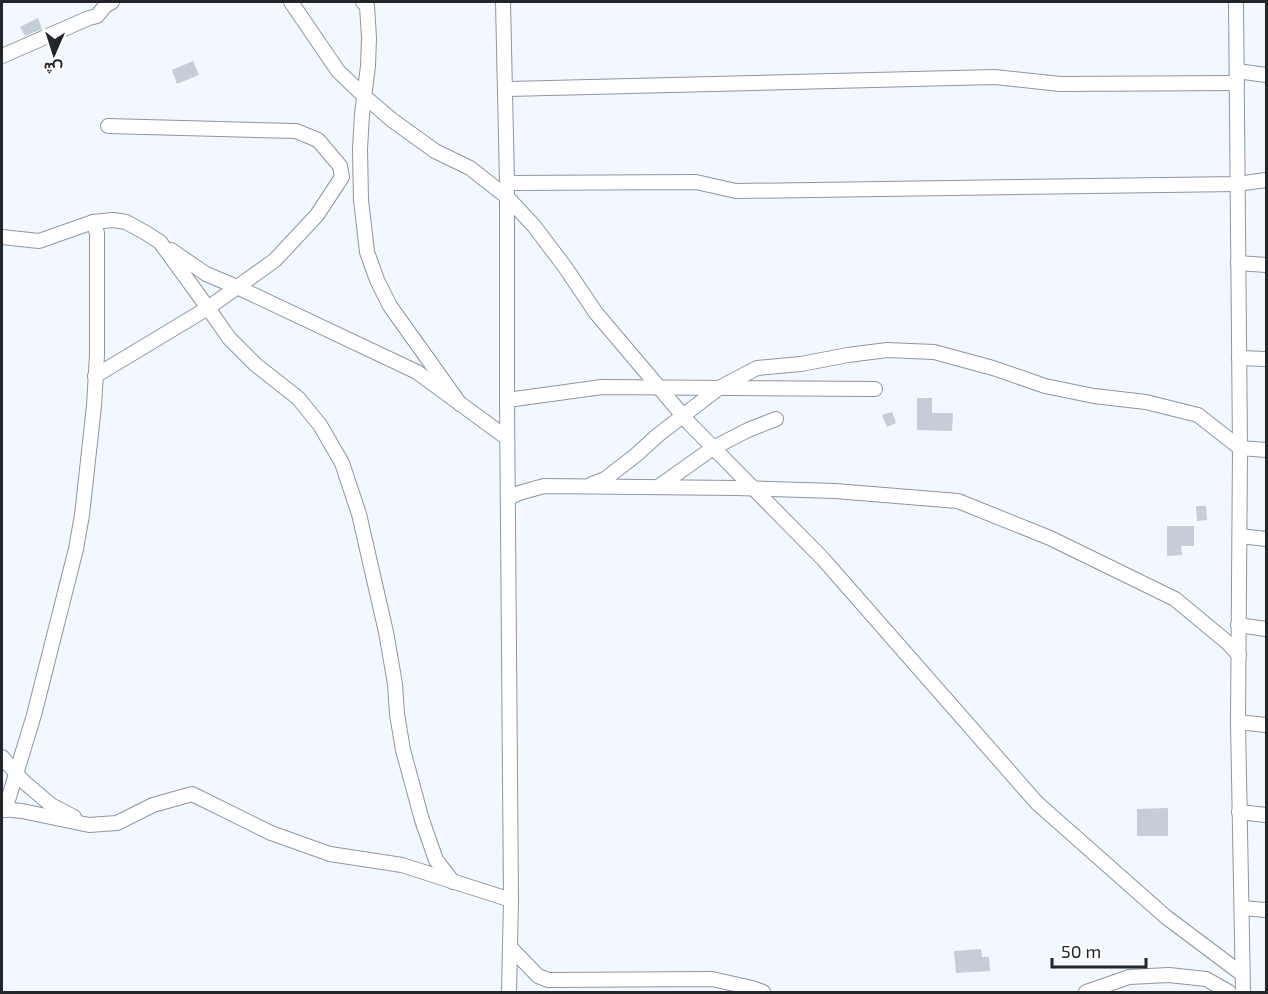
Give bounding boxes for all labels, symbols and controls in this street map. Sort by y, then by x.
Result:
north arrow [24,24,84,84]
text: ش [43,58,63,79]
scale bar [1052,931,1146,969]
text: 50 m [1061,940,1101,962]

